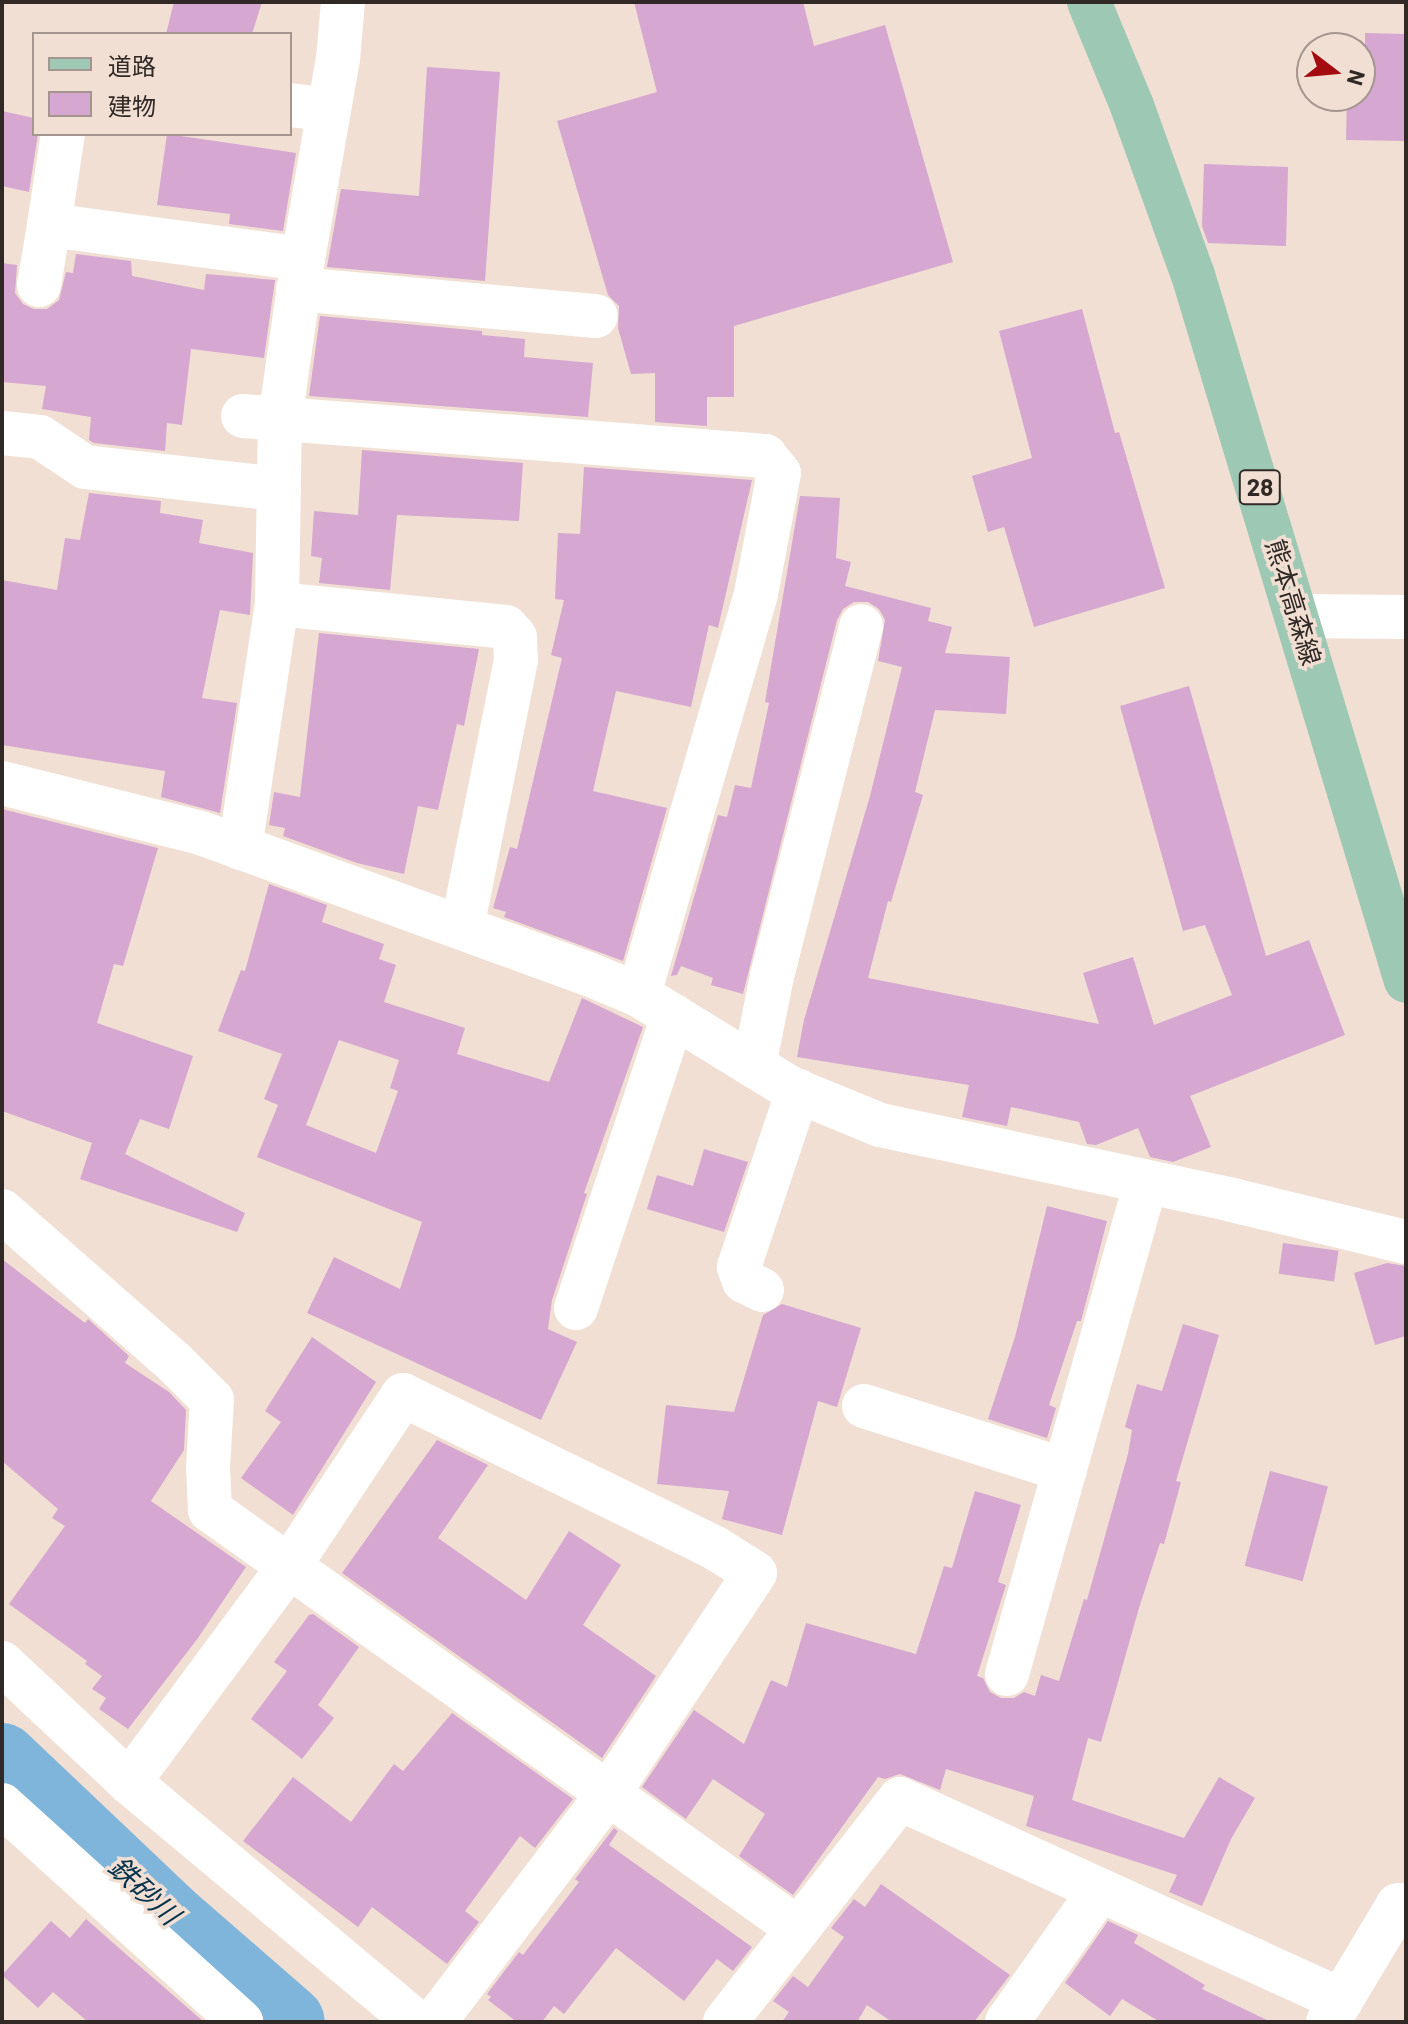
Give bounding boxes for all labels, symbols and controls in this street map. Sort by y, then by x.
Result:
legend [32,32,292,136]
north arrow [1296,32,1376,112]
text: 道路 [108,51,156,80]
text: N [1343,67,1372,89]
text: 建物 [108,91,156,120]
road number: 28 [1238,467,1282,507]
street label: 熊本高森線 [1260,535,1328,669]
water label: 鉄砂川 [103,1849,187,1931]

